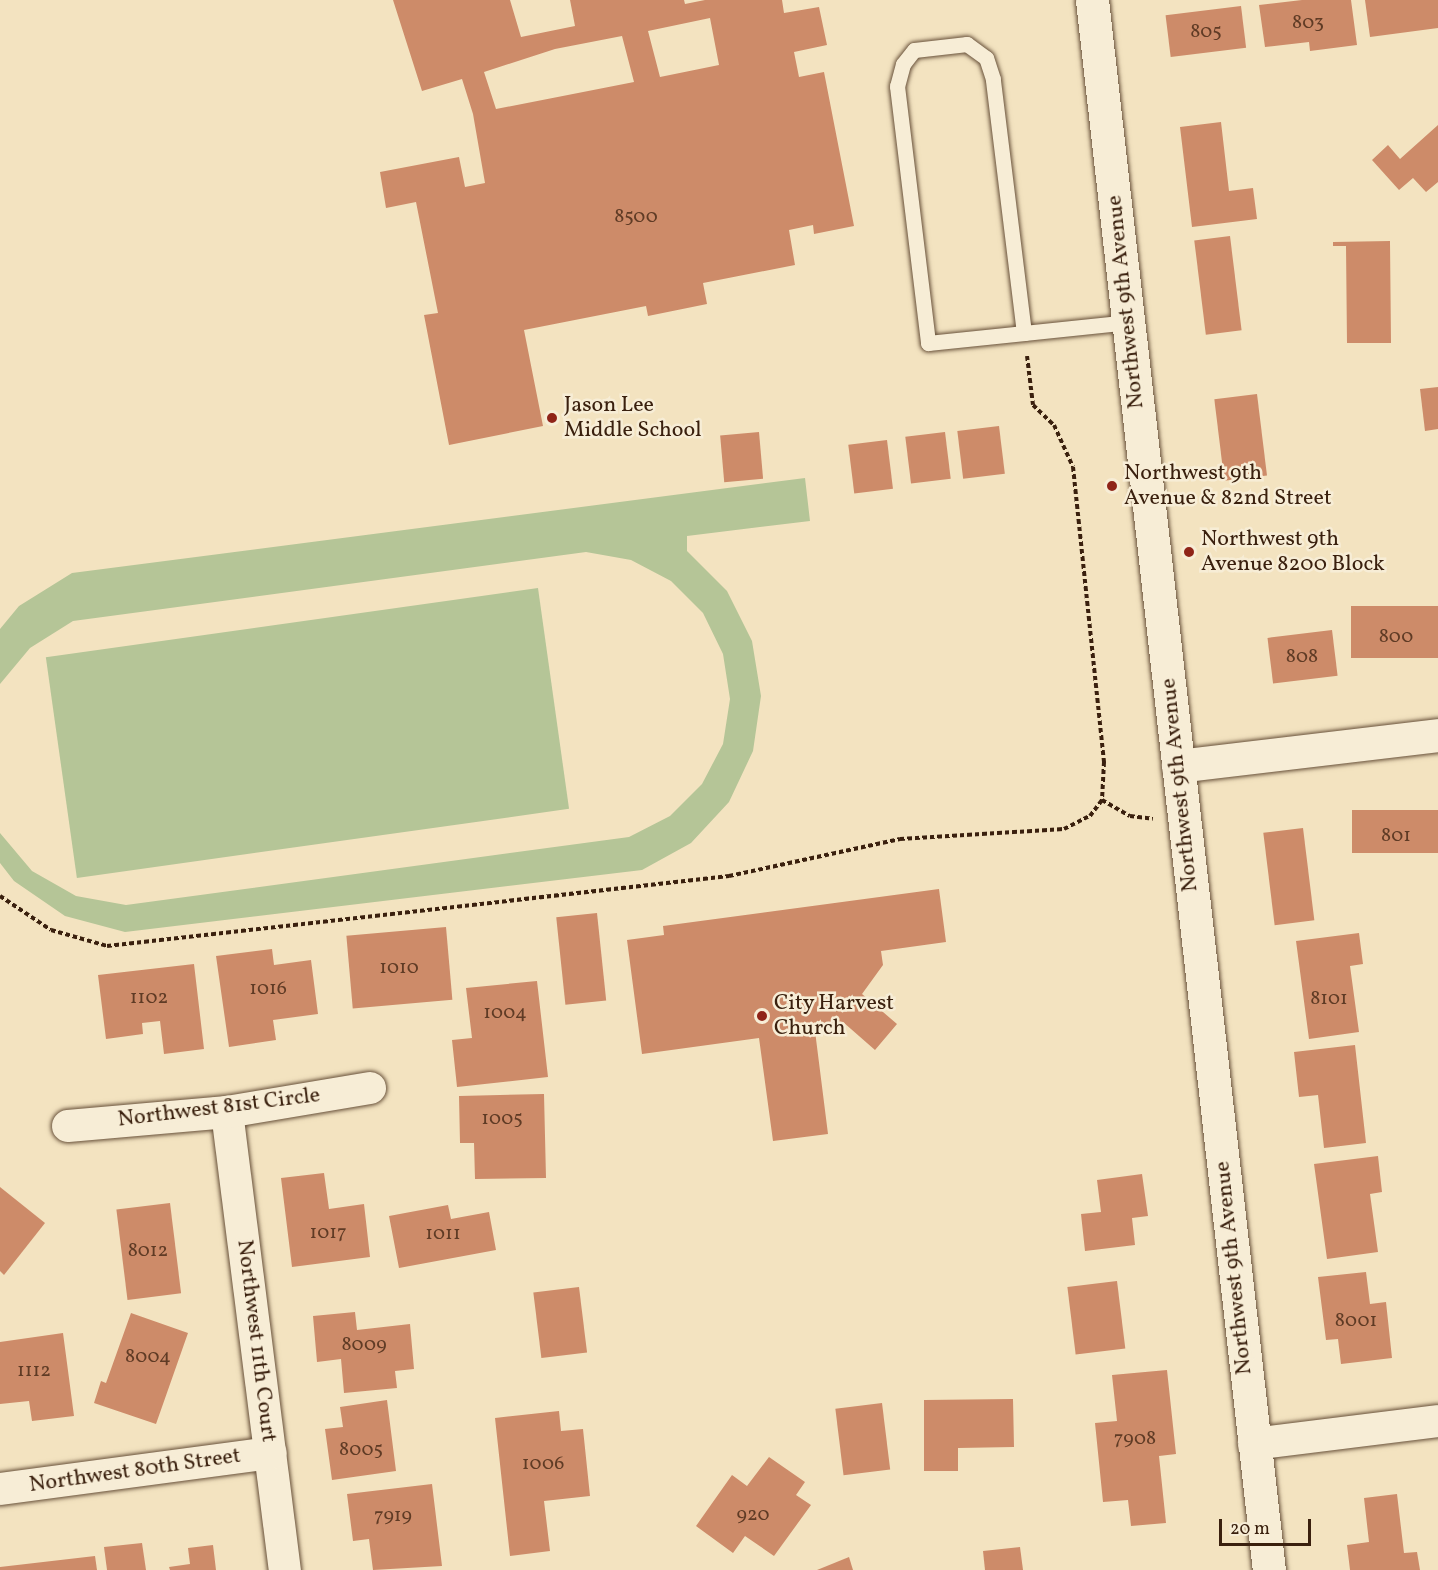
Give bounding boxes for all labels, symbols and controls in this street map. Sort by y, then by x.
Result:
house number: 803 [1292,11,1324,35]
house number: 805 [1190,20,1222,44]
street label: Northwest 9th Avenue [1102,194,1150,410]
house number: 8500 [614,205,658,229]
place label: Jason Lee Middle School [564,392,702,444]
marker: Jason Lee Middle School [545,411,559,425]
place label: Northwest 9th Avenue & 82nd Street [1124,460,1332,512]
marker: Northwest 9th Avenue & 82nd Street [1105,479,1119,493]
place label: Northwest 9th Avenue 8200 Block [1201,526,1385,578]
marker: Northwest 9th Avenue 8200 Block [1182,545,1196,559]
house number: 800 [1379,625,1413,649]
house number: 808 [1286,645,1318,669]
street label: Northwest 9th Avenue [1156,677,1204,893]
house number: 801 [1381,824,1411,848]
house number: 1010 [379,956,419,980]
house number: 1016 [249,977,287,1001]
house number: 1102 [130,986,168,1010]
house number: 8101 [1310,987,1348,1011]
place label: City Harvest Church [774,990,895,1042]
house number: 1004 [483,1001,527,1025]
marker: City Harvest Church [755,1009,769,1023]
street label: Northwest 81st Circle [116,1082,322,1134]
house number: 1005 [481,1107,523,1131]
street label: Northwest 9th Avenue [1210,1160,1258,1376]
house number: 1017 [309,1221,347,1245]
house number: 1011 [425,1222,461,1246]
street label: Northwest 11th Court [230,1238,282,1444]
house number: 8012 [128,1239,168,1263]
house number: 8001 [1335,1309,1377,1333]
house number: 8009 [341,1333,387,1357]
house number: 8004 [125,1345,171,1369]
house number: 1112 [17,1359,51,1383]
house number: 7908 [1114,1427,1156,1451]
house number: 8005 [339,1438,383,1462]
street label: Northwest 80th Street [28,1443,242,1499]
house number: 1006 [522,1452,564,1476]
house number: 920 [737,1503,769,1527]
house number: 7919 [374,1504,412,1528]
scale bar [1222,1507,1314,1545]
text: 20 m [1230,1517,1270,1542]

